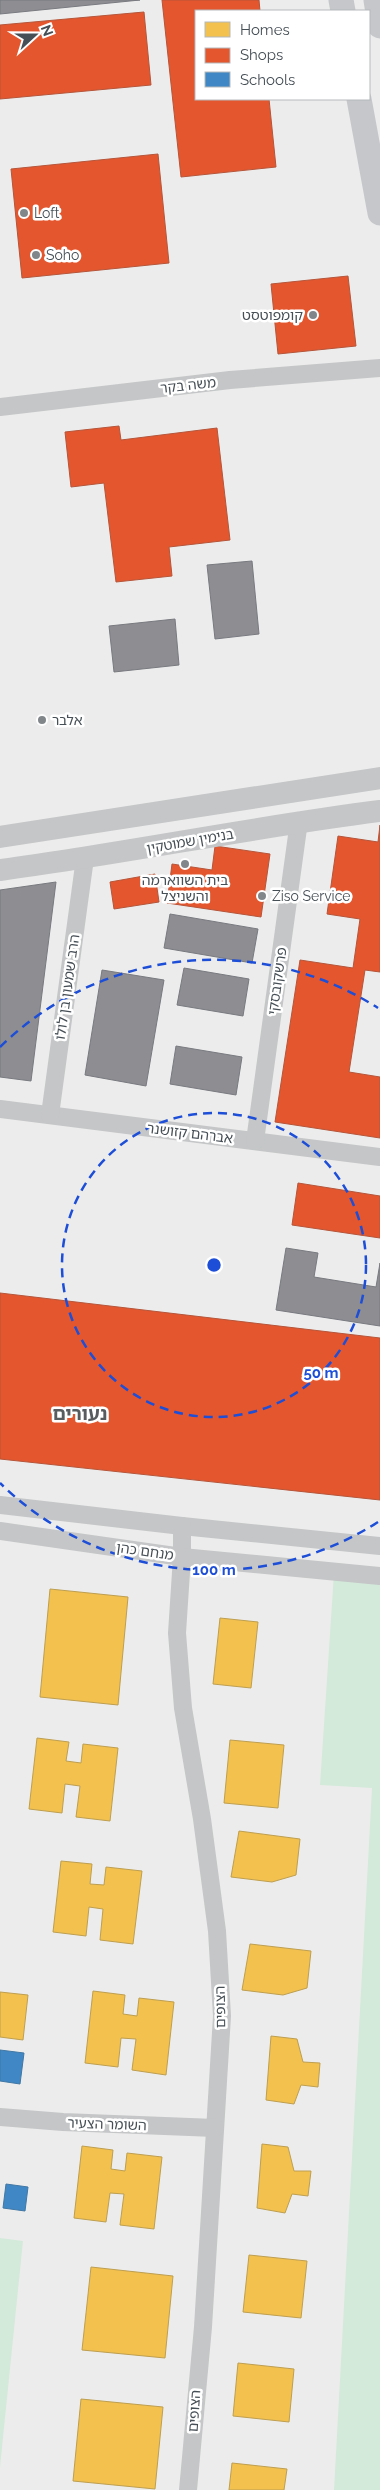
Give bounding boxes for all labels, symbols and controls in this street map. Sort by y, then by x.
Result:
north arrow [10,10,60,60]
legend [195,10,370,100]
text: Homes [240,21,290,39]
text: N [38,22,57,38]
text: Shops [240,46,283,64]
text: Schools [240,71,295,89]
place label: Loft [34,205,60,221]
marker: Loft [18,207,30,219]
place label: Soho [46,247,79,263]
marker: Soho [30,249,42,261]
place label: קומפוטסט [242,307,303,323]
marker: קומפוטסט [307,309,319,321]
street label: משה בקר [159,374,217,396]
place label: אלבר [52,712,83,728]
marker: אלבר [36,714,48,726]
street label: בנימין שמוטקין [145,825,235,857]
marker: בית השווארמה והשניצל [179,858,191,870]
place label: בית השווארמה והשניצל [142,872,228,904]
place label: Ziso Service [272,888,351,904]
marker: Ziso Service [256,890,268,902]
street label: הרב שמעון בן לולו [52,933,82,1041]
street label: פרשקובסקי [264,946,290,1016]
street label: אברהם קזושנר [146,1120,234,1146]
centre of rings [205,1256,223,1274]
text: 50 m [303,1364,339,1382]
district label: נעורים [52,1402,108,1424]
street label: מנחם כהן [115,1539,175,1563]
text: 100 m [192,1561,236,1579]
street label: הצופים [212,1986,228,2028]
street label: השומר הצעיר [67,2115,147,2133]
street label: הצופים [185,2389,203,2433]

